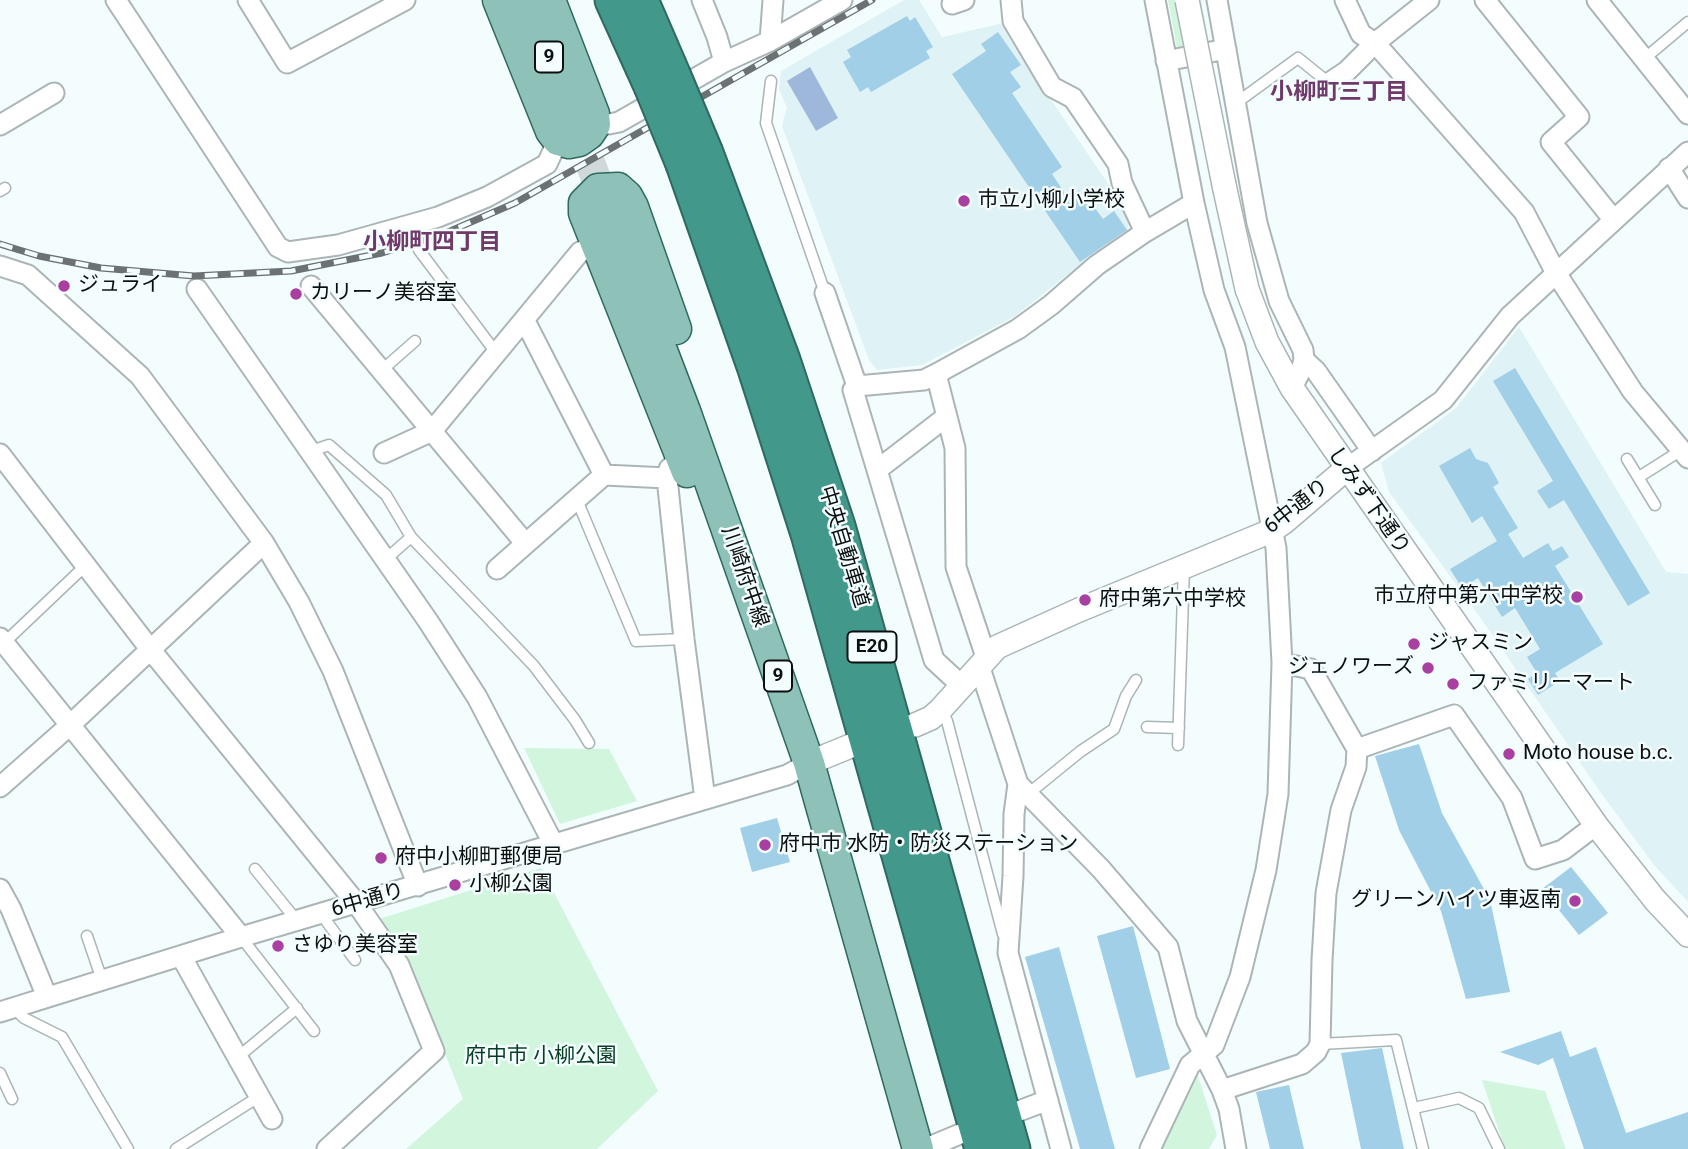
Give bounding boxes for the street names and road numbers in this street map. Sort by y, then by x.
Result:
road number: 9 [535,41,563,72]
street label: しみず下通り [1322,442,1414,560]
street label: 6中通り [1260,474,1334,540]
street label: 中央自動車道 [813,483,873,611]
street label: 川崎府中線 [715,523,773,631]
road number: E20 [848,632,896,662]
road number: 9 [764,660,792,692]
street label: 6中通り [329,879,407,923]

